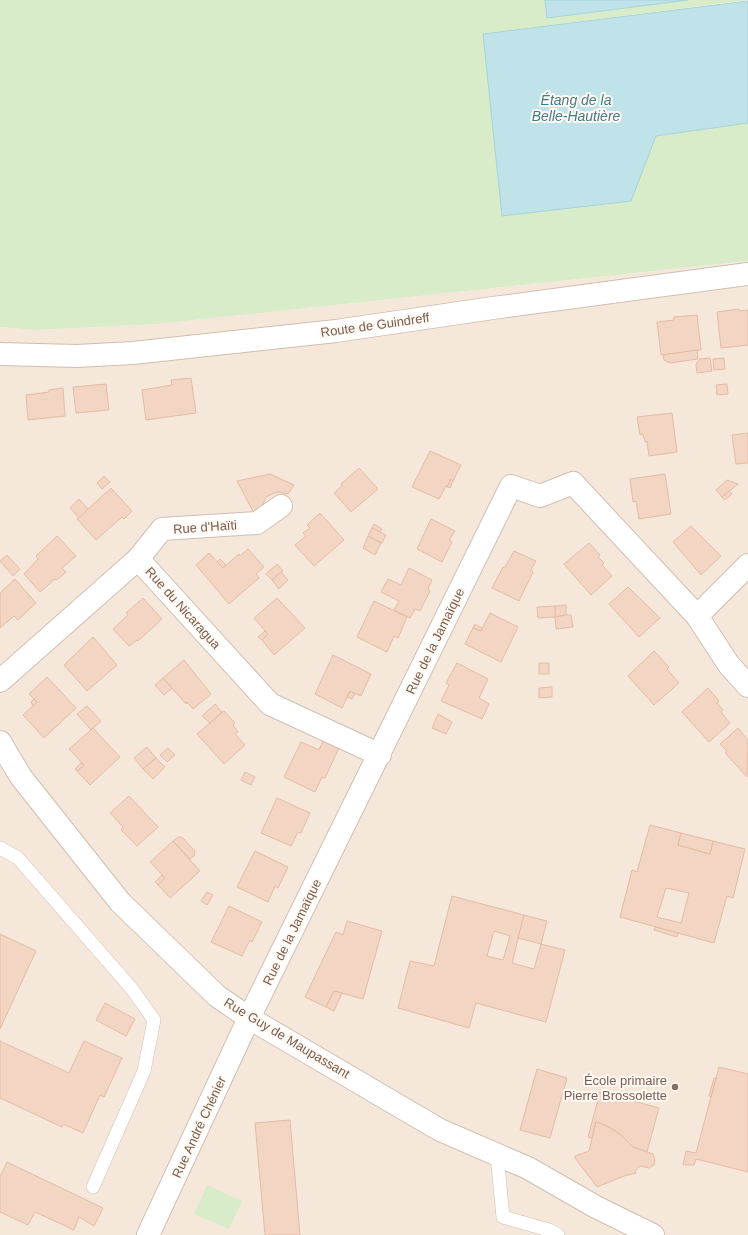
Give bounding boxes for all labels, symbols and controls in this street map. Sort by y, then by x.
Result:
water label: Étang de la Belle-Hautière [532,92,621,124]
street label: Route de Guindreff [320,310,431,340]
street label: Rue d'Haïti [173,517,238,537]
street label: Rue du Nicaragua [142,564,224,653]
street label: Rue de la Jamaïque [403,585,467,697]
street label: Rue de la Jamaïque [260,876,324,988]
street label: Rue Guy de Maupassant [222,995,353,1082]
street label: Rue André Chénier [169,1073,229,1180]
place label: École primaire Pierre Brossolette [564,1073,667,1103]
marker: École primaire Pierre Brossolette [670,1082,680,1092]

